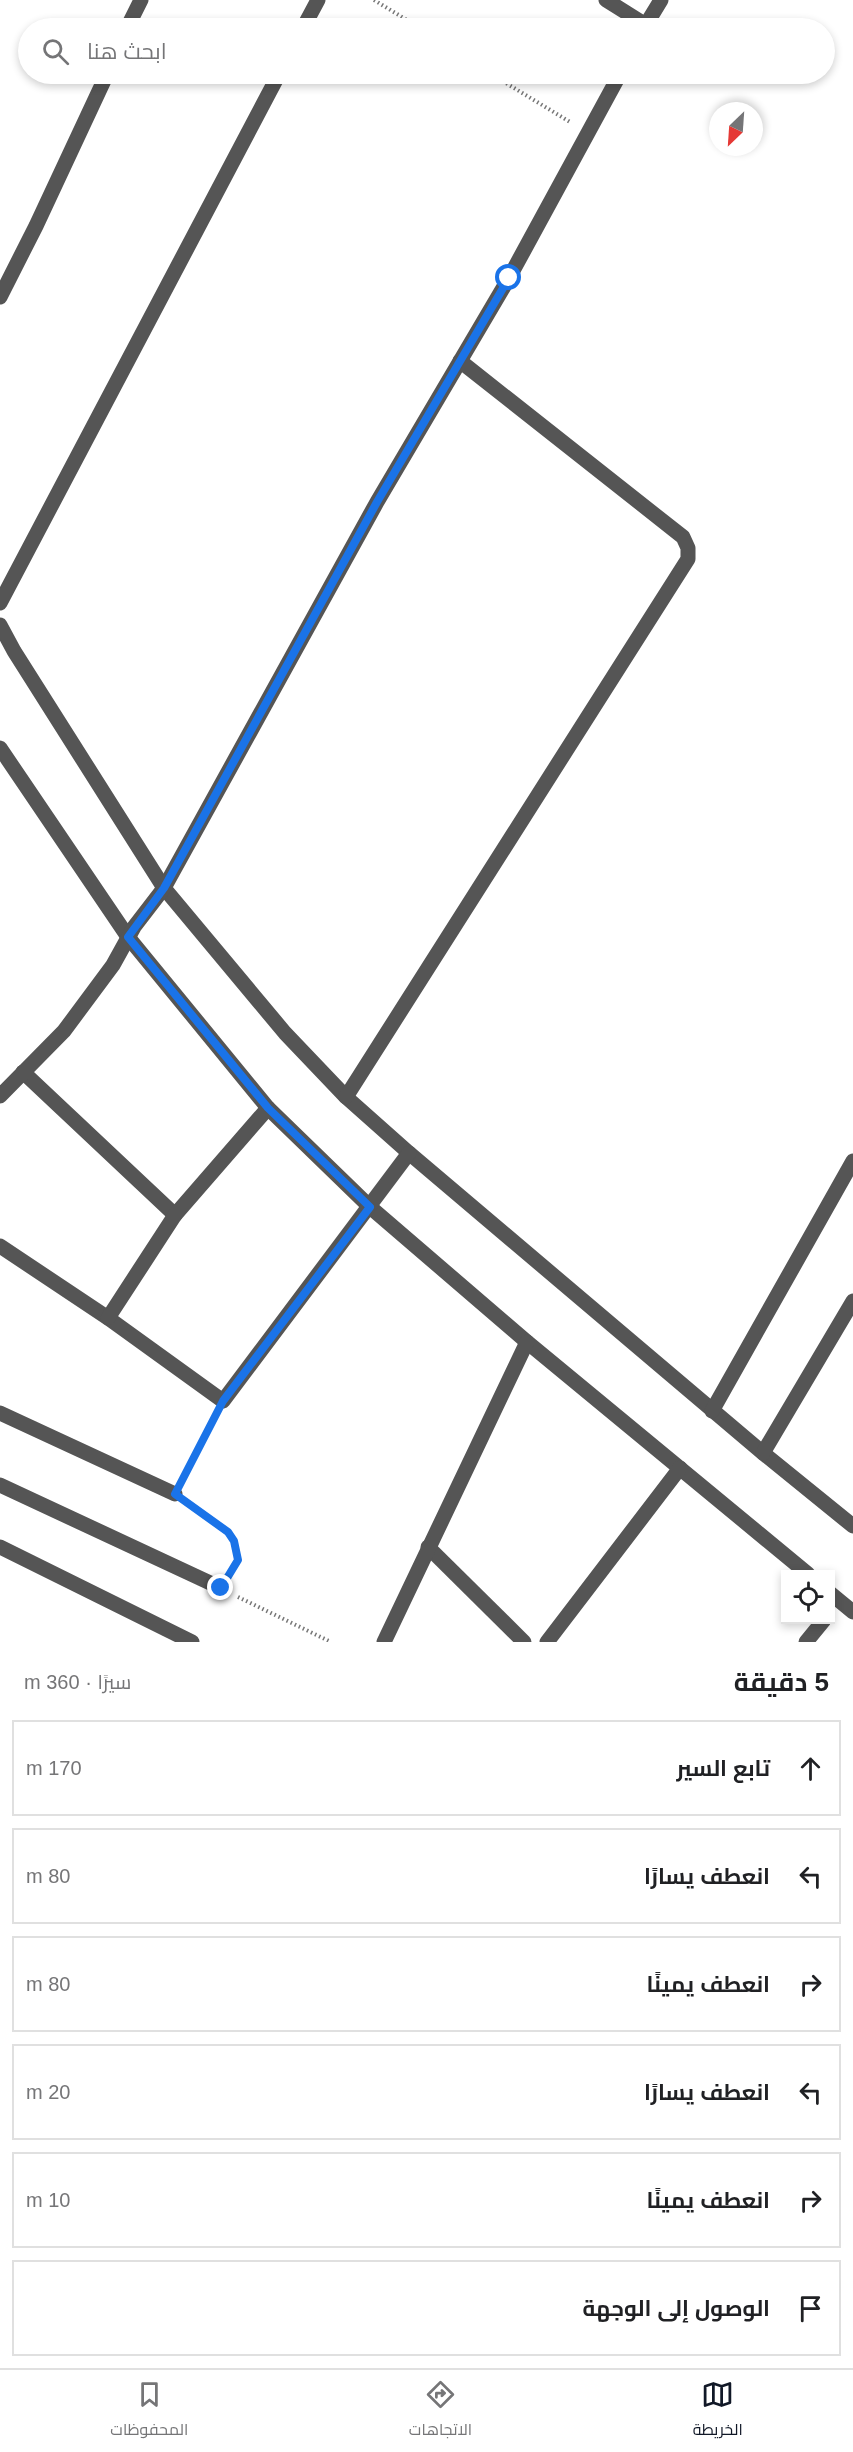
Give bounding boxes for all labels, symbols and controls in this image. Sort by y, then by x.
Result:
search box [18,18,835,84]
icon: search [39,35,72,68]
text: ابحث هنا [87,39,167,64]
north arrow [709,102,763,156]
route start [495,264,521,290]
map controls [781,1570,835,1624]
button: locate [781,1570,835,1624]
route end [207,1574,233,1600]
text: 5 دقيقة [734,1667,829,1697]
text: سيرًا · 360 m [24,1671,131,1693]
icon: ahead [794,1752,827,1785]
text: تابع السير [676,1756,770,1781]
text: 170 m [26,1757,82,1779]
icon: left [794,1860,827,1893]
text: انعطف يسارًا [644,1864,770,1889]
text: 80 m [26,1865,70,1887]
icon: right [794,1968,827,2001]
text: انعطف يمينًا [647,1972,770,1997]
text: 80 m [26,1973,70,1995]
icon: left [794,2076,827,2109]
text: انعطف يسارًا [644,2080,770,2105]
text: 20 m [26,2081,70,2103]
icon: right [794,2184,827,2217]
text: انعطف يمينًا [647,2188,770,2213]
text: 10 m [26,2189,70,2211]
icon: arrive [794,2292,827,2325]
text: الوصول إلى الوجهة [583,2296,770,2321]
tab: المحفوظات [110,2378,188,2444]
tab: الاتجاهات [409,2378,472,2444]
tab: الخريطة [693,2378,743,2444]

